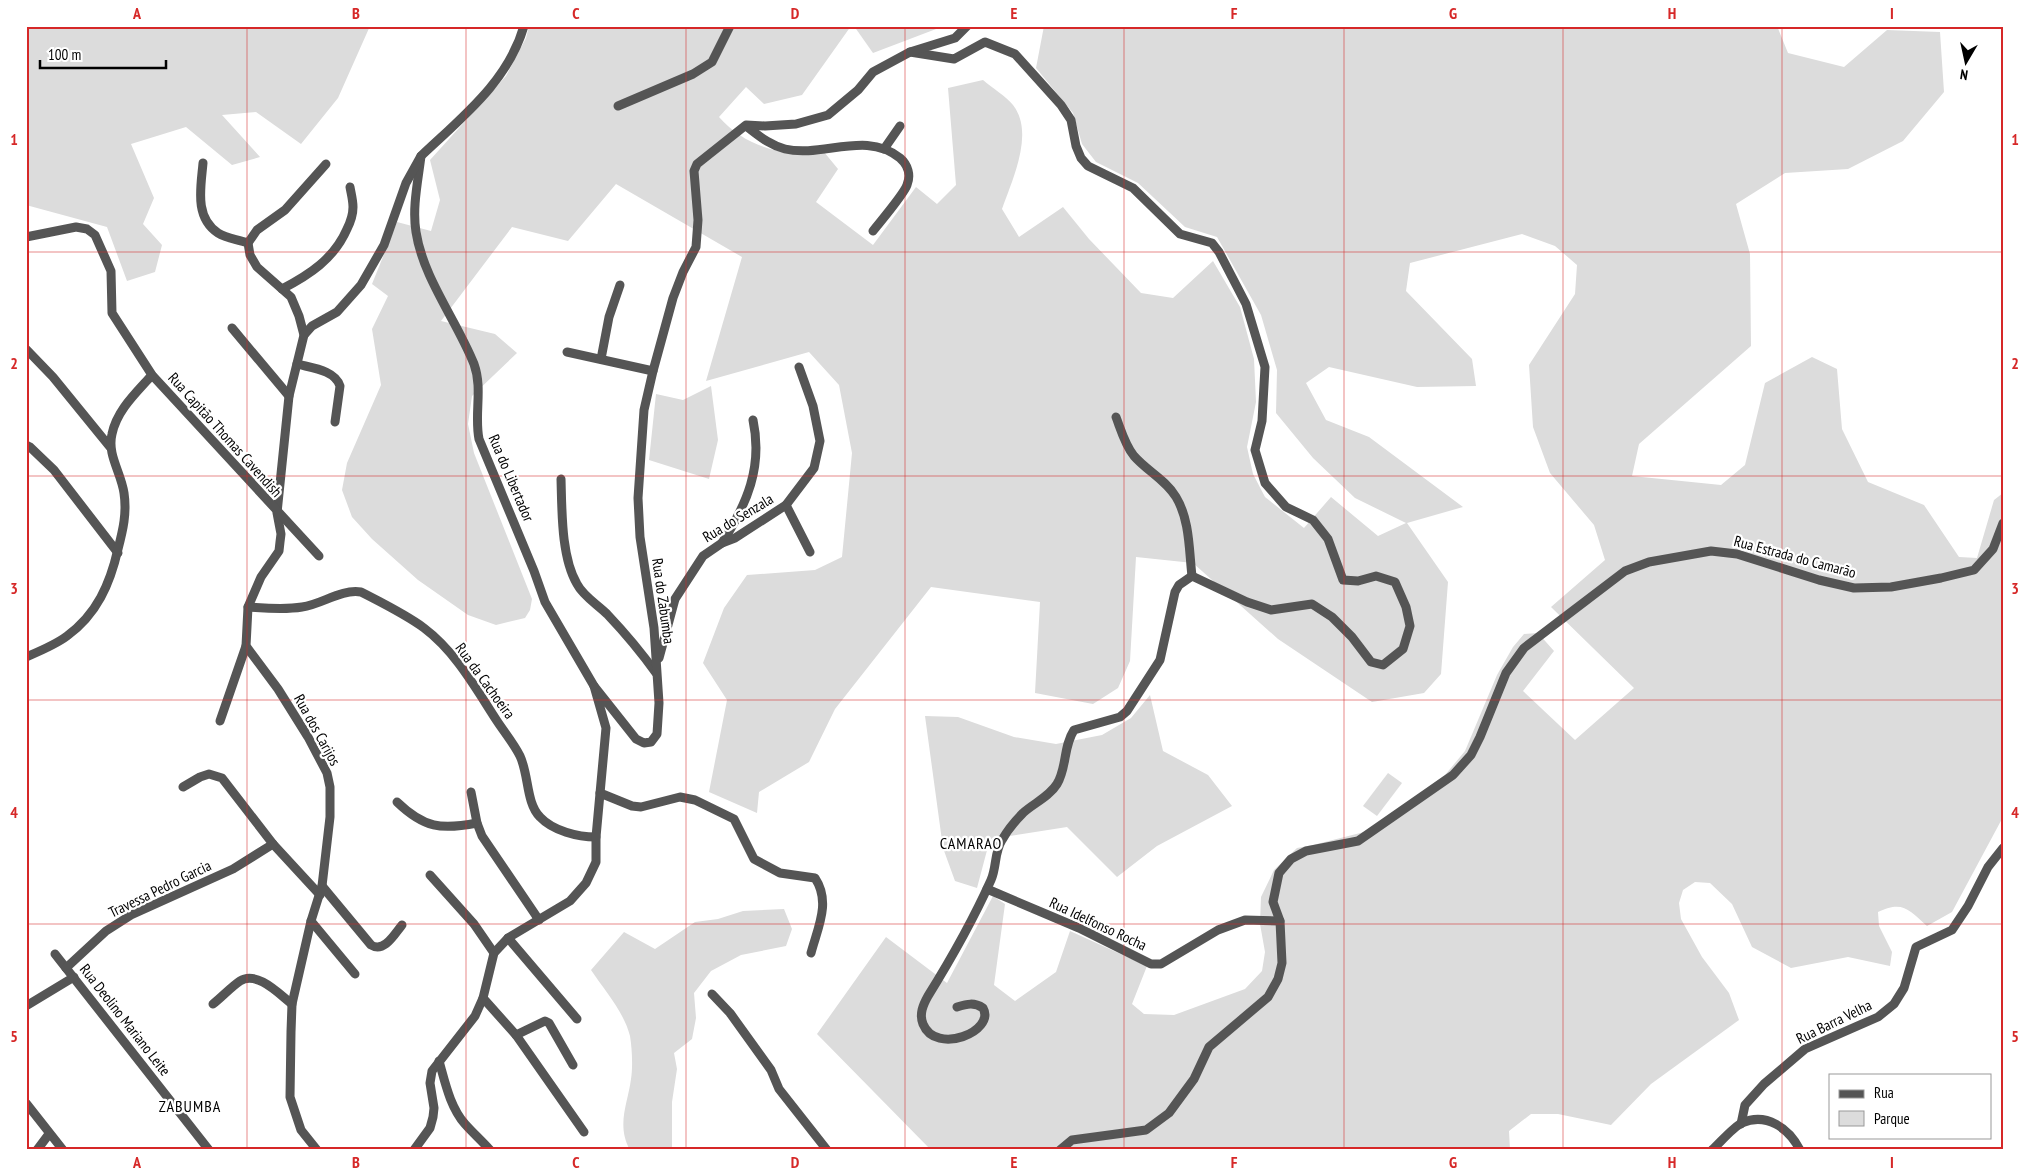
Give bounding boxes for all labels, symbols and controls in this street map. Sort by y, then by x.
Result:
text: A [132,3,142,23]
text: B [352,3,360,23]
text: C [572,3,580,23]
text: D [791,3,800,23]
text: E [1011,3,1018,23]
text: F [1231,3,1238,23]
text: G [1449,3,1457,23]
text: H [1668,3,1676,23]
text: I [1890,3,1894,23]
scale bar [40,38,166,70]
north arrow [1942,38,1992,88]
text: 100 m [48,45,81,64]
text: N [1959,65,1969,84]
text: 1 [10,129,18,149]
text: 1 [2011,129,2019,149]
text: 2 [10,353,18,373]
text: 2 [2011,353,2019,373]
street label: Rua Capitão Thomas Cavendish [164,368,286,501]
street label: Rua do Libertador [485,431,539,525]
street label: Rua do Senzala [699,489,777,546]
street label: Rua Estrada do Camarão [1732,531,1858,582]
street label: Rua do Zabumba [648,557,679,645]
text: 3 [10,578,18,598]
text: 3 [2011,578,2019,598]
street label: Rua da Cachoeira [451,639,519,722]
street label: Rua dos Carijos [290,691,345,769]
text: 4 [10,802,18,822]
text: 4 [2011,802,2019,822]
district label: CAMARAO [940,833,1002,853]
street label: Travessa Pedro Garcia [105,856,214,922]
street label: Rua Idelfonso Rocha [1047,893,1150,954]
street label: Rua Deolino Mariano Leite [76,960,175,1079]
street label: Rua Barra Velha [1793,995,1875,1048]
text: 5 [10,1026,18,1046]
text: 5 [2011,1026,2019,1046]
legend [1829,1074,1992,1138]
text: Rua [1874,1083,1894,1102]
district label: ZABUMBA [159,1096,221,1116]
text: Parque [1874,1109,1910,1128]
text: A [132,1152,142,1172]
text: B [352,1152,360,1172]
text: C [572,1152,580,1172]
text: D [791,1152,800,1172]
text: E [1011,1152,1018,1172]
text: F [1231,1152,1238,1172]
text: G [1449,1152,1457,1172]
text: H [1668,1152,1676,1172]
text: I [1890,1152,1894,1172]

